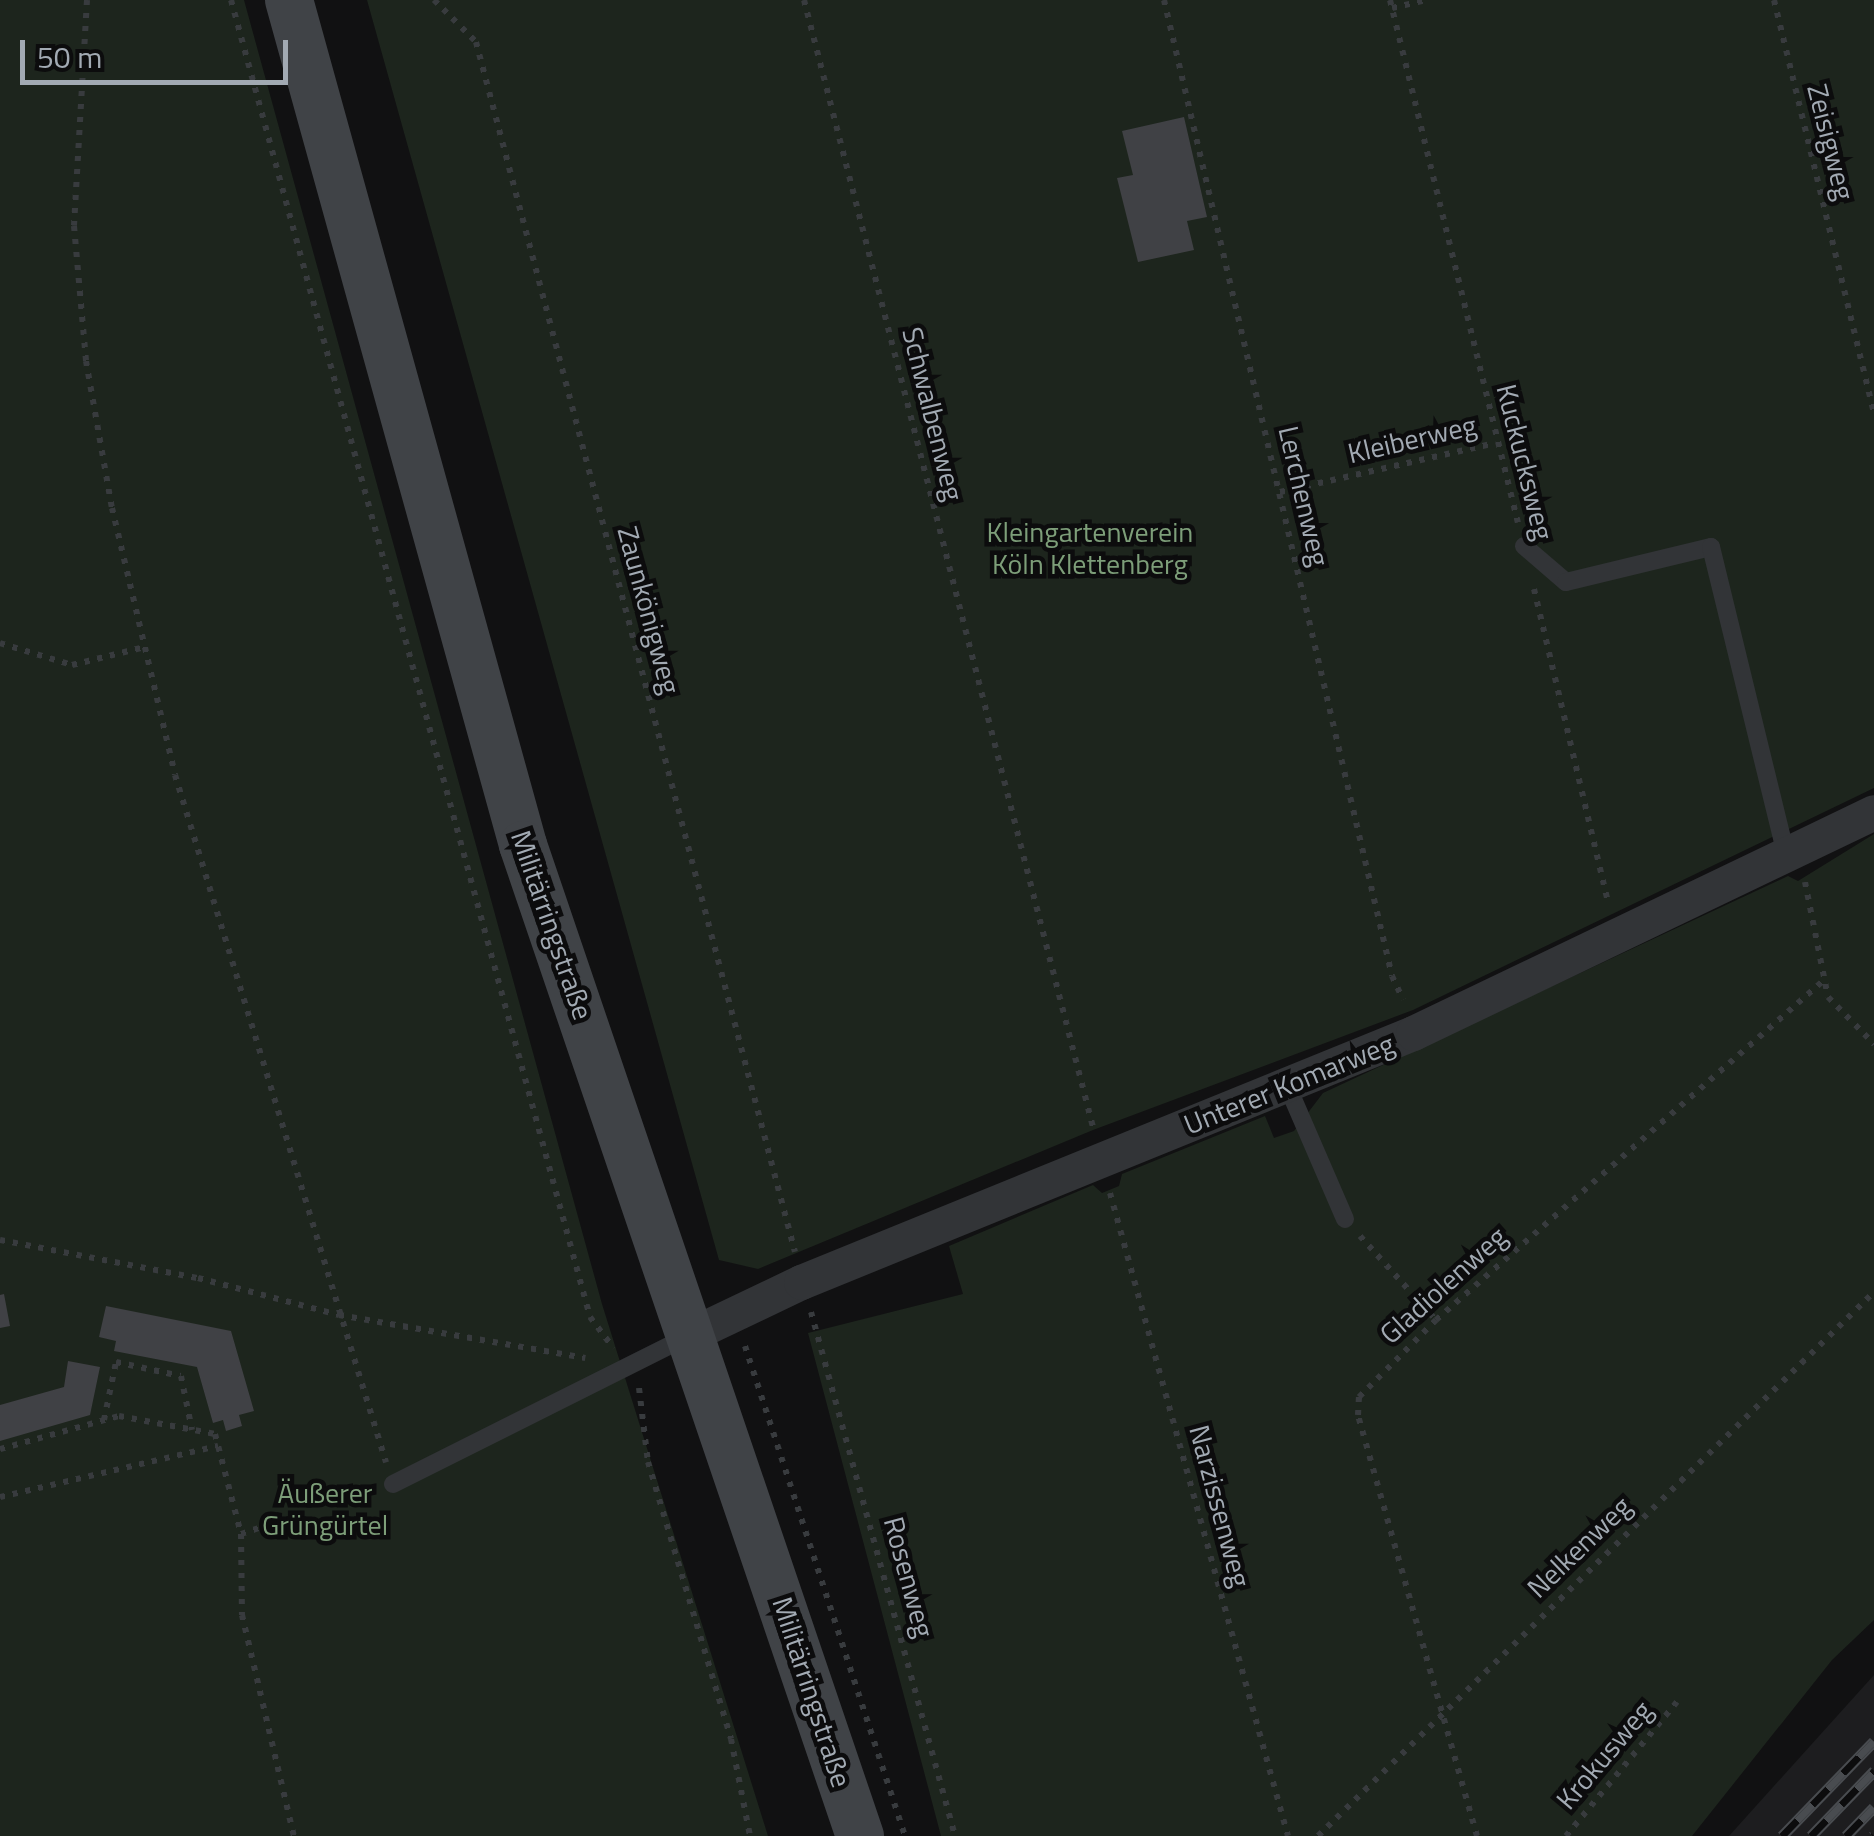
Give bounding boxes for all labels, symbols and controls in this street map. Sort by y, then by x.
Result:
scale bar [25,20,292,82]
text: 50 m [37,34,102,80]
street label: Zeisigweg [1800,81,1862,203]
street label: Schwalbenweg [895,324,971,504]
street label: Kuckucksweg [1489,381,1561,543]
street label: Kleiberweg [1344,408,1480,470]
street label: Lerchenweg [1272,423,1336,569]
park label: Kleingartenverein Köln Klettenberg [987,515,1193,581]
street label: Zaunkönigweg [611,523,687,697]
street label: Militärringstraße [504,826,600,1024]
street label: Unterer Komarweg [1179,1027,1399,1141]
street label: Gladiolenweg [1373,1219,1513,1351]
street label: Narzissenweg [1182,1421,1258,1591]
park label: Äußerer Grüngürtel [262,1476,388,1542]
street label: Nelkenweg [1520,1489,1638,1605]
street label: Rosenweg [877,1513,941,1641]
street label: Militärringstraße [765,1593,859,1791]
street label: Krokusweg [1549,1694,1659,1816]

